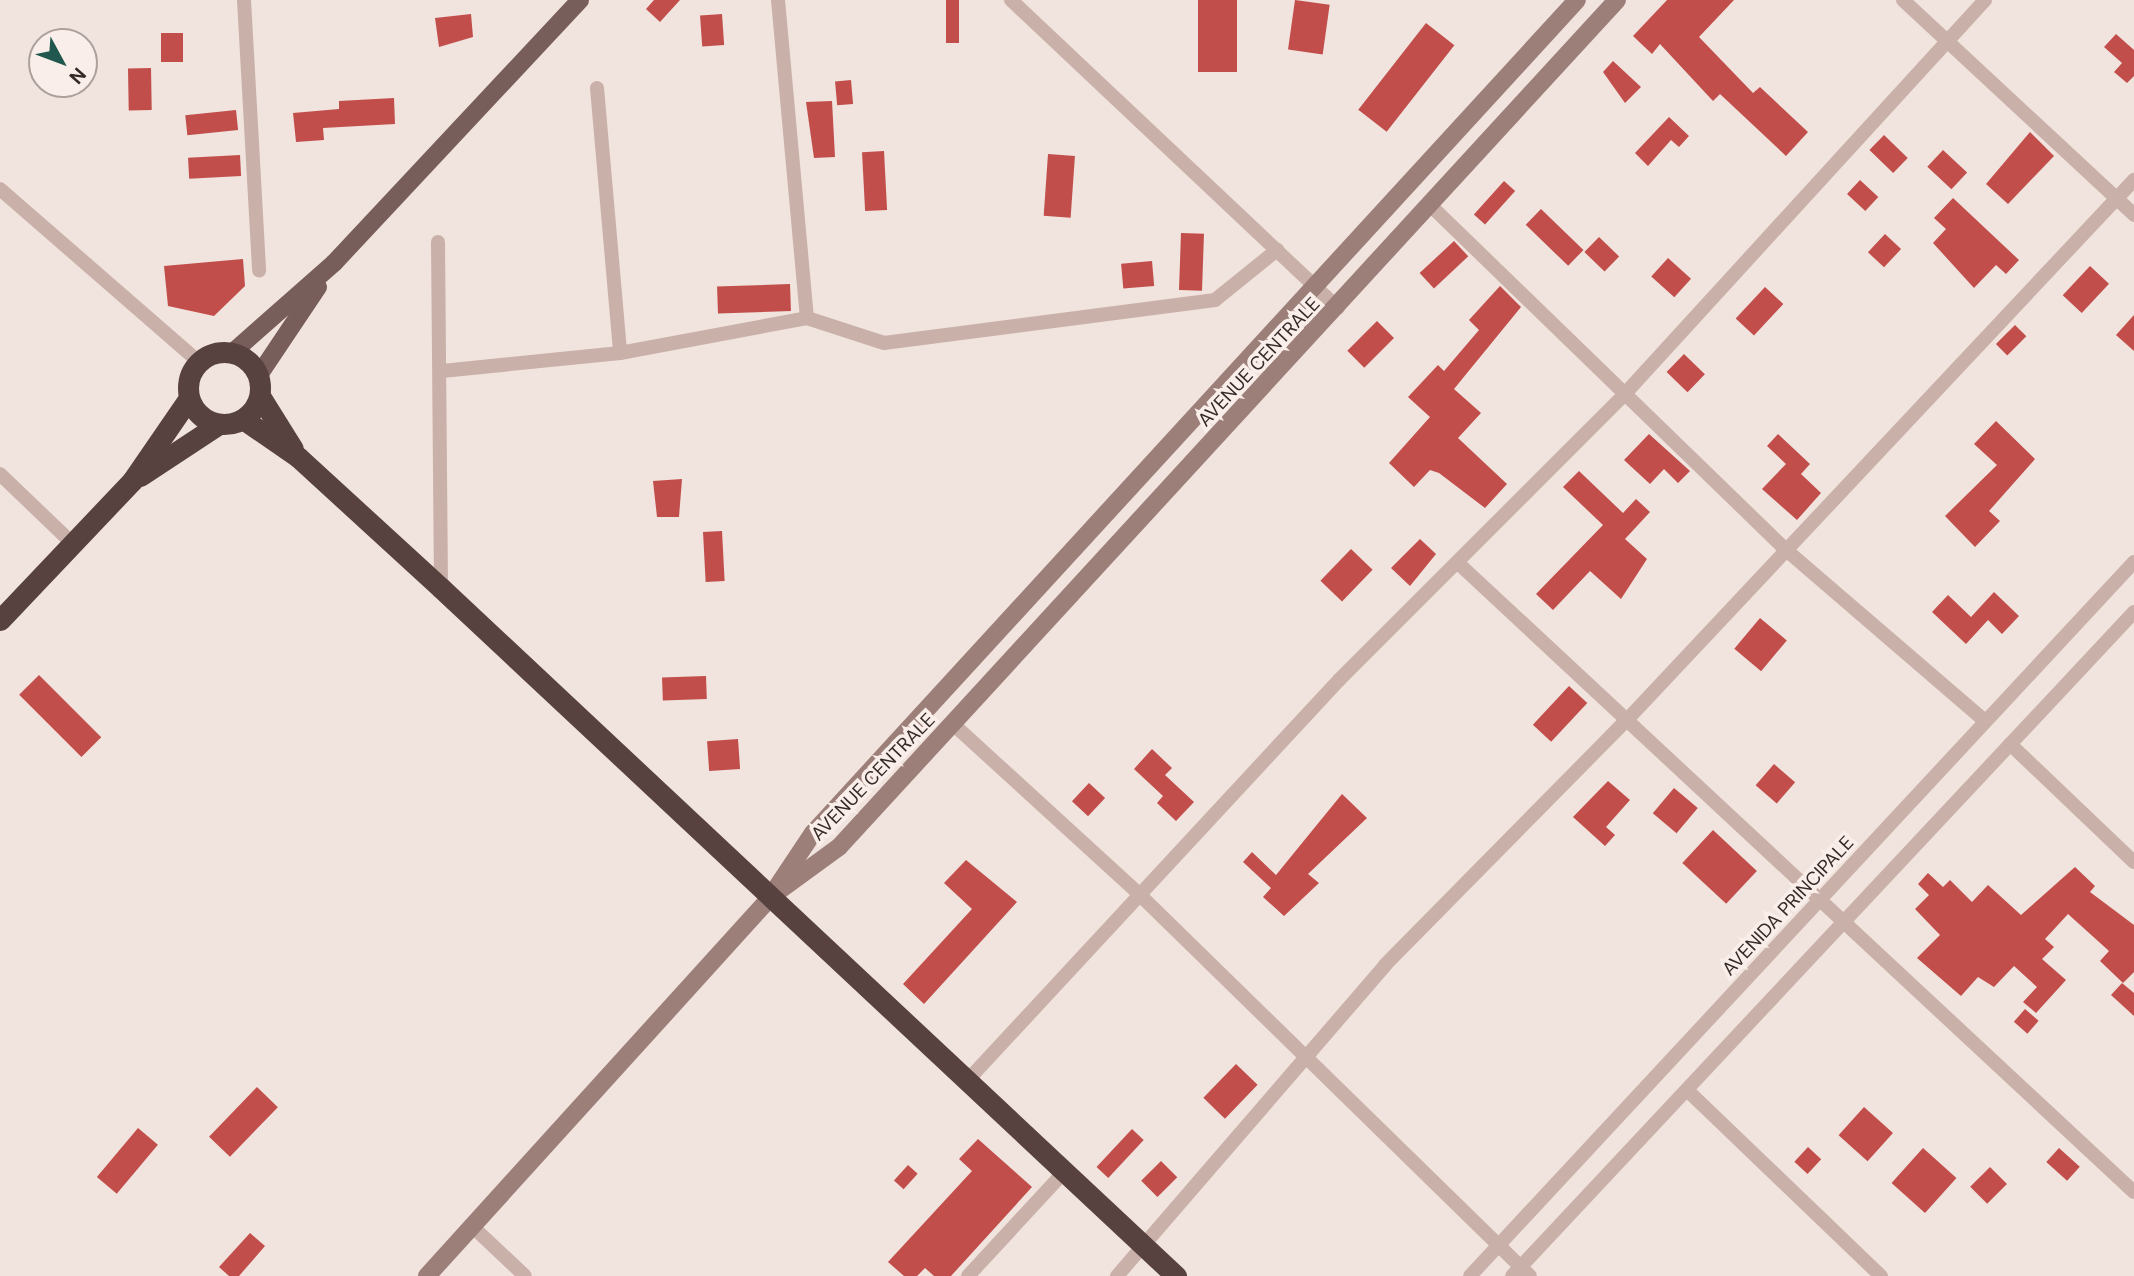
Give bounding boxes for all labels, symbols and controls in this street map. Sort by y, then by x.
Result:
north arrow [28,28,98,98]
text: N [64,62,92,89]
street label: AVENUE CENTRALE [1193,293,1325,431]
street label: AVENUE CENTRALE [806,709,940,845]
street label: AVENIDA PRINCIPALE [1718,832,1858,980]

